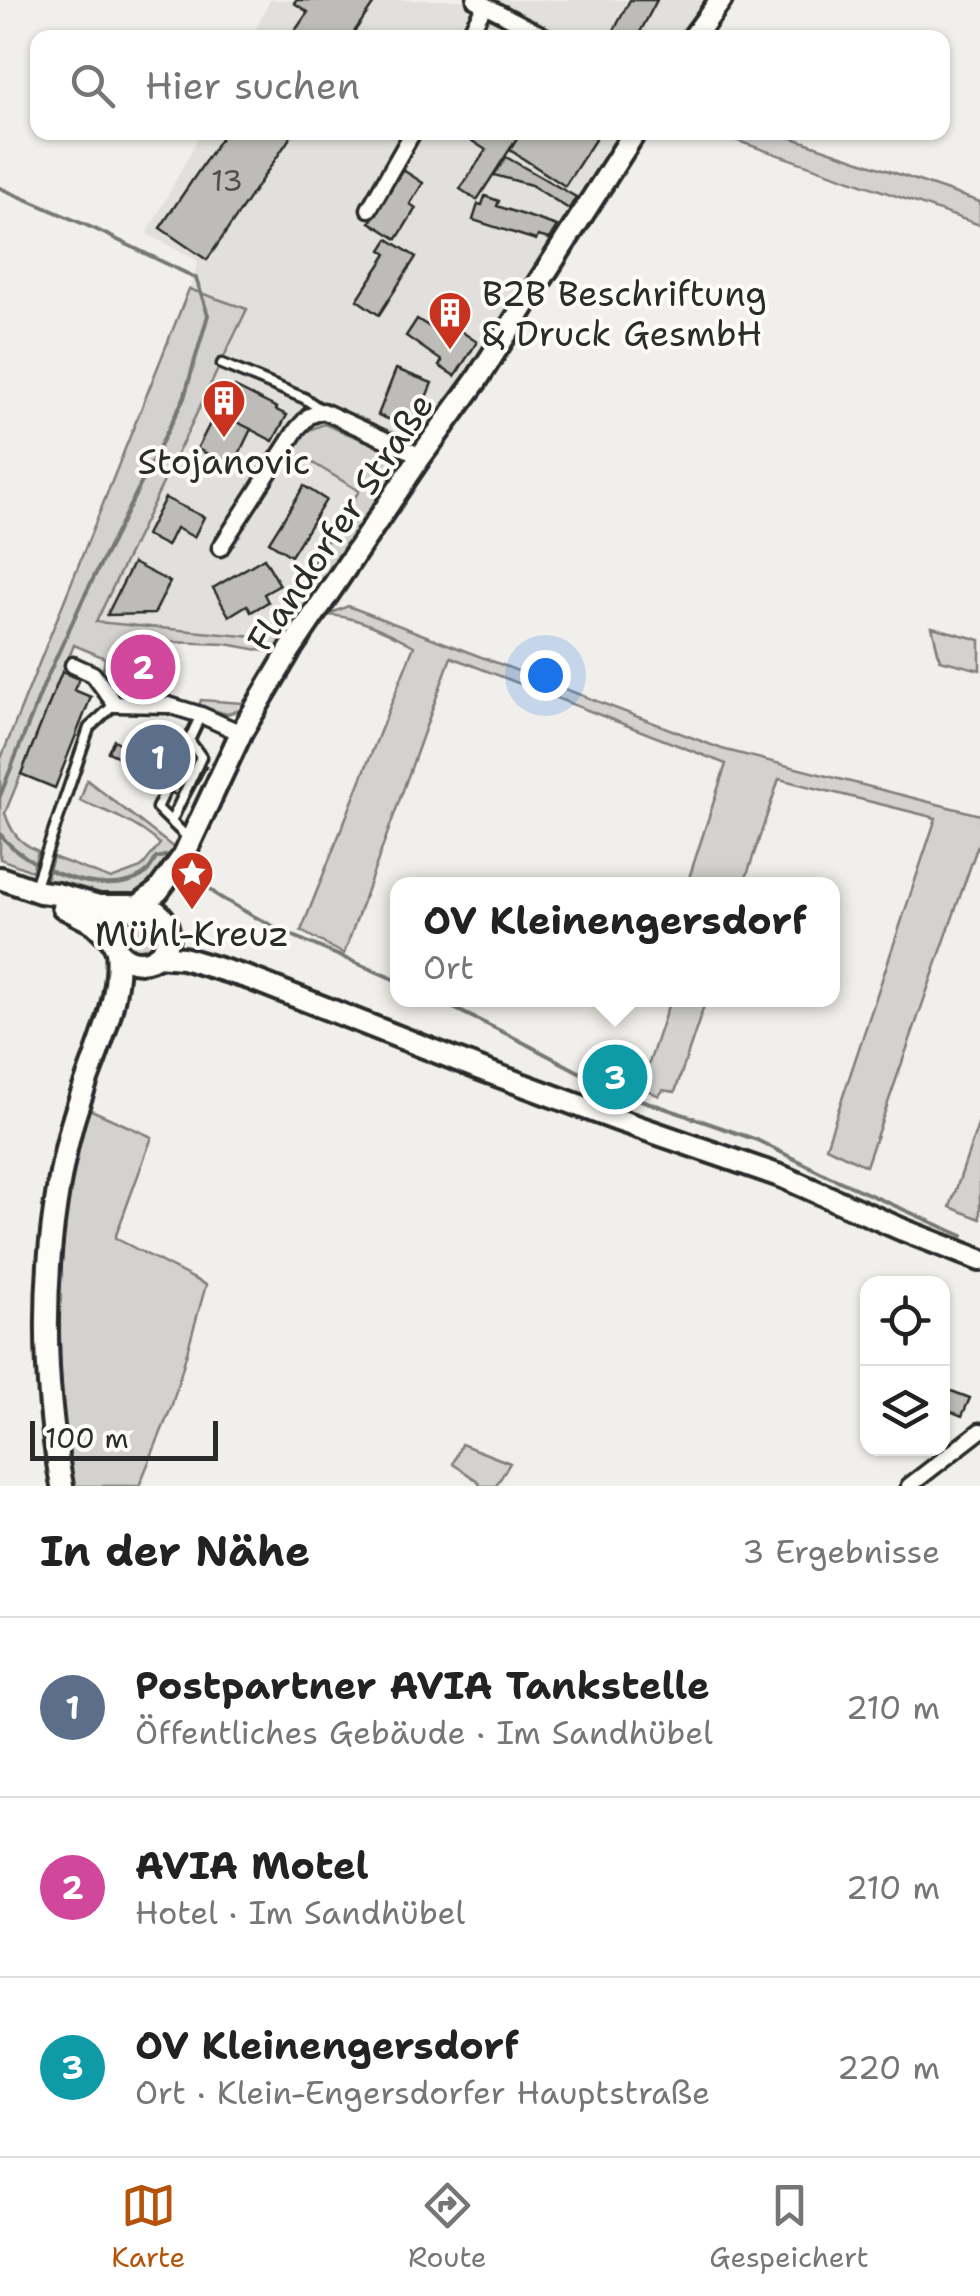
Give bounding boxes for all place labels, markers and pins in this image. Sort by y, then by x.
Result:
place label: B2B Beschriftung & Druck GesmbH [482,270,767,357]
building icon: B2B Beschriftung & Druck GesmbH [427,290,473,351]
building icon: Stojanovic [201,378,247,439]
place label: Stojanovic [138,438,310,485]
pin: 2 [110,630,176,704]
pin: 1 [126,720,190,794]
place icon: Mühl-Kreuz [169,850,215,911]
place label: Mühl-Kreuz [95,910,289,957]
pin: 3 [582,1040,648,1114]

